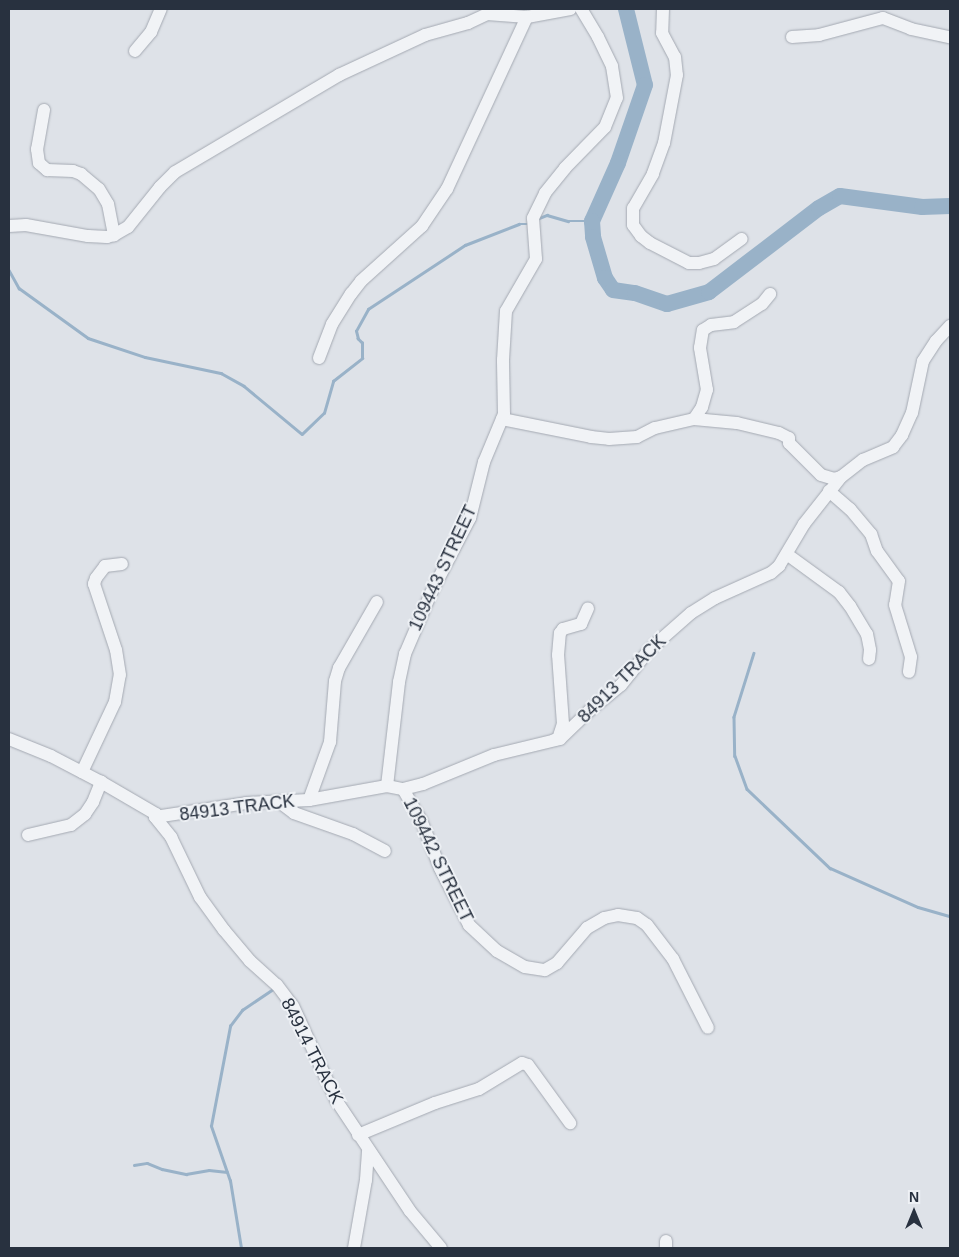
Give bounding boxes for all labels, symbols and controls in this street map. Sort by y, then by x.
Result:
street label: 109443 STREET [404,502,482,634]
street label: 84913 TRACK [573,630,671,728]
street label: 84913 TRACK [178,790,296,826]
street label: 109442 STREET [398,794,478,926]
street label: 84914 TRACK [276,994,348,1108]
north arrow [889,1187,939,1237]
text: N [909,1189,919,1205]

